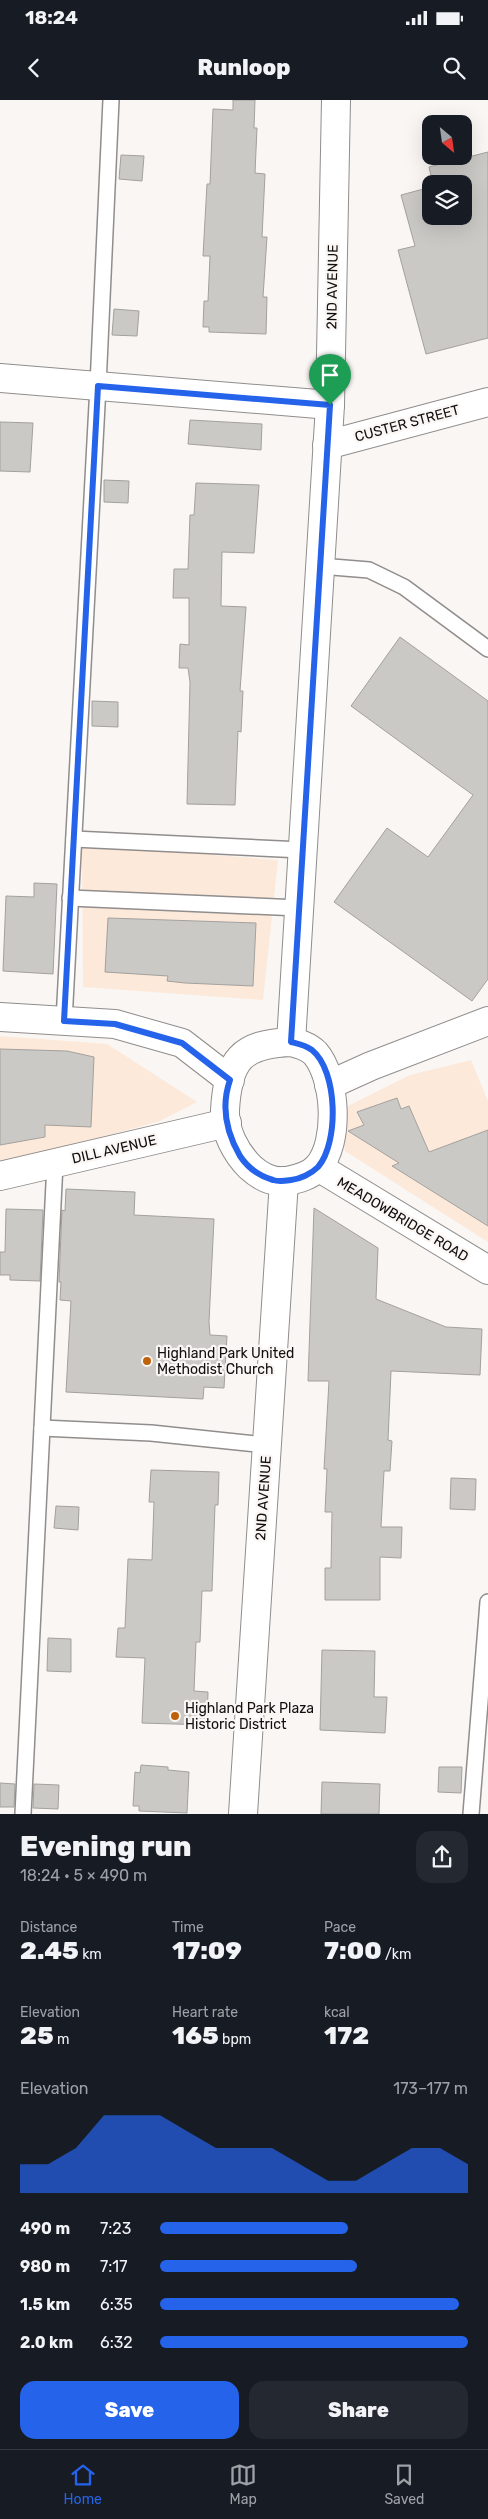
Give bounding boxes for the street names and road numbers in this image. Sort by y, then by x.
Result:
street label: 2ND AVENUE [323,244,342,330]
street label: CUSTER STREET [353,401,461,446]
street label: DILL AVENUE [70,1131,158,1167]
street label: MEADOWBRIDGE ROAD [334,1173,471,1265]
street label: 2ND AVENUE [252,1455,275,1541]

